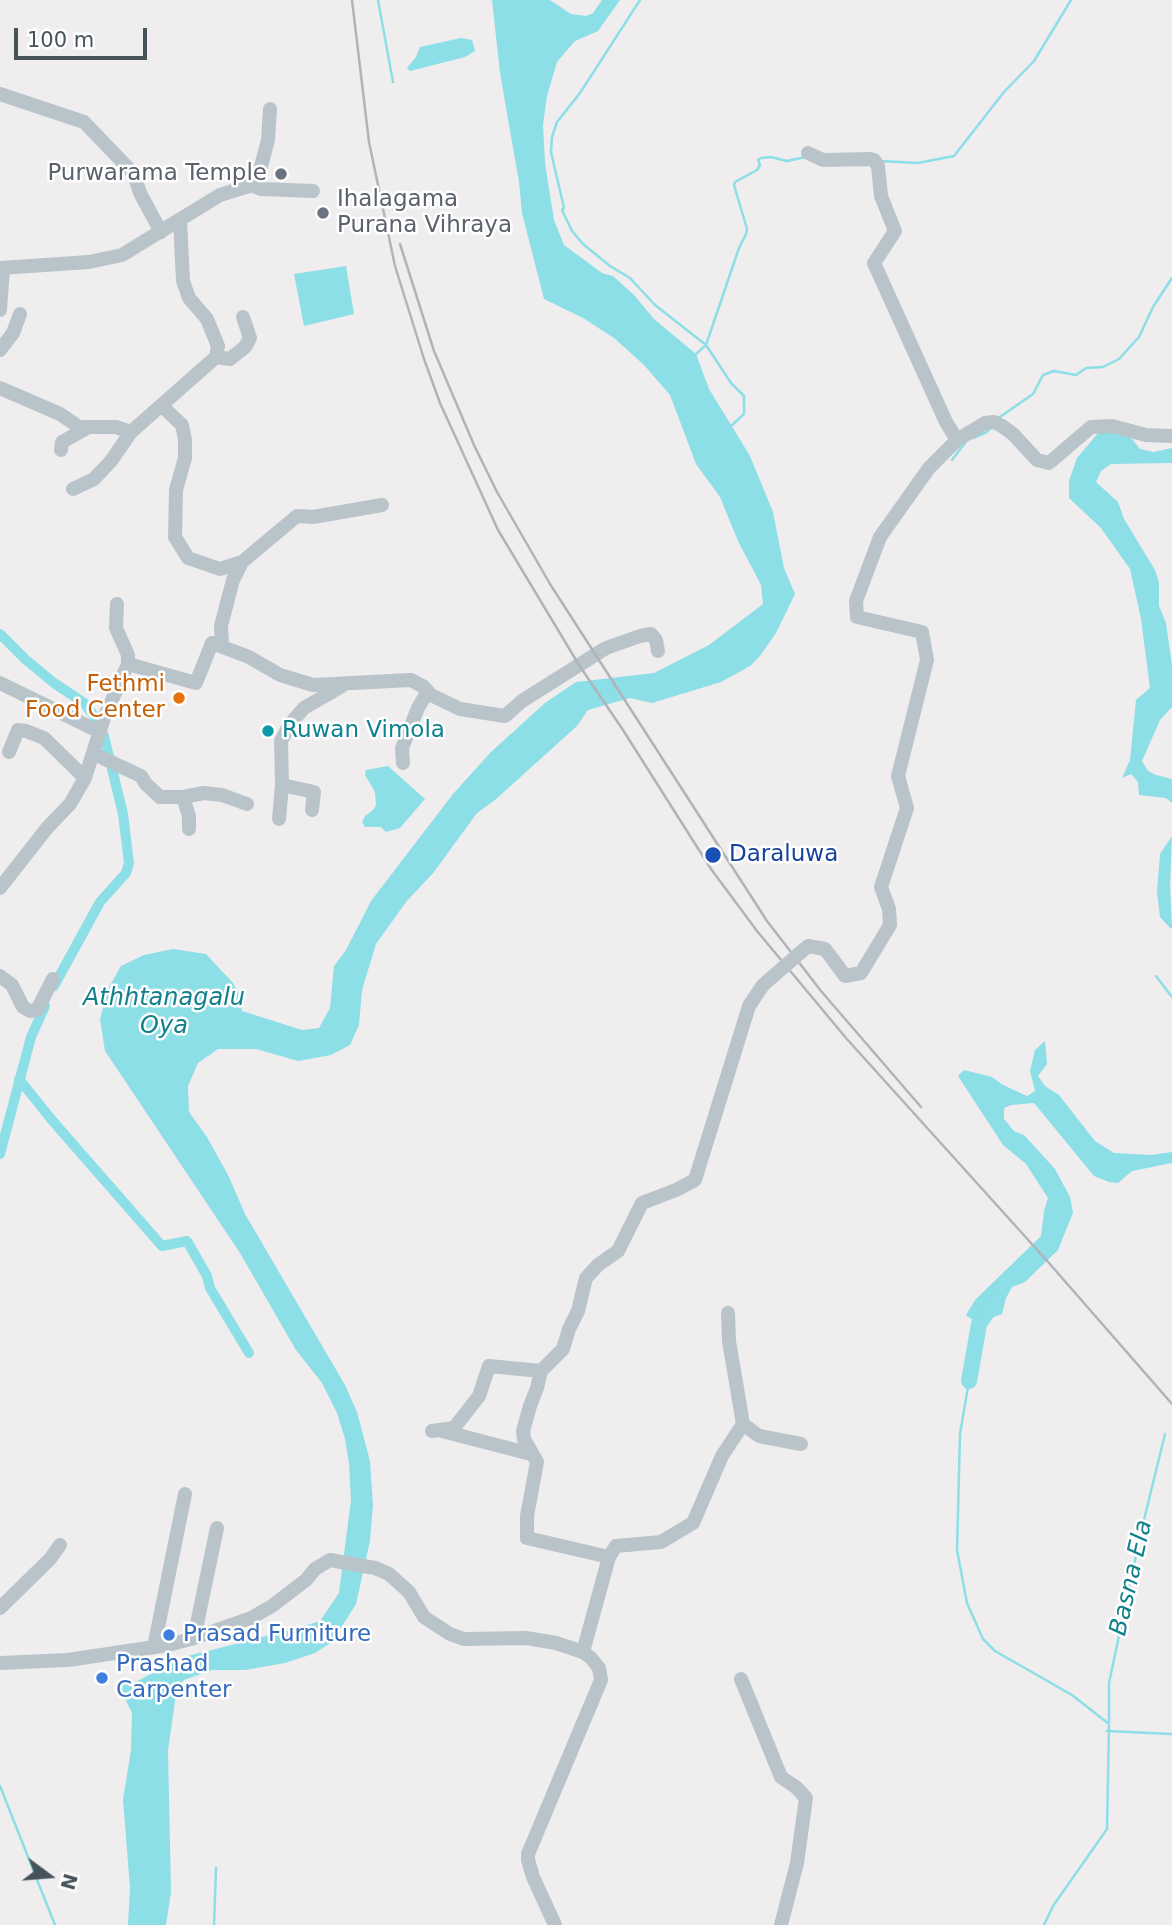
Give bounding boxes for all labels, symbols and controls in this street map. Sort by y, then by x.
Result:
scale bar [18,14,150,58]
text: 100 m [27,28,94,52]
place label: Purwarama Temple [47,160,267,188]
marker: Purwarama Temple [273,166,289,182]
place label: Ihalagama Purana Vihraya [337,186,512,240]
marker: Ihalagama Purana Vihraya [315,205,331,221]
place label: Fethmi Food Center [25,671,165,725]
marker: Fethmi Food Center [171,690,187,706]
place label: Ruwan Vimola [282,717,445,745]
marker: Ruwan Vimola [260,723,276,739]
place label: Daraluwa [729,841,838,869]
marker: Daraluwa [703,845,723,865]
water label: Athhtanagalu Oya [83,985,245,1041]
water label: Basna Ela [1105,1517,1159,1639]
place label: Prasad Furniture [183,1621,371,1649]
marker: Prasad Furniture [161,1627,177,1643]
place label: Prashad Carpenter [116,1651,232,1705]
marker: Prashad Carpenter [94,1670,110,1686]
north arrow [14,1841,84,1911]
text: N [56,1871,82,1892]

